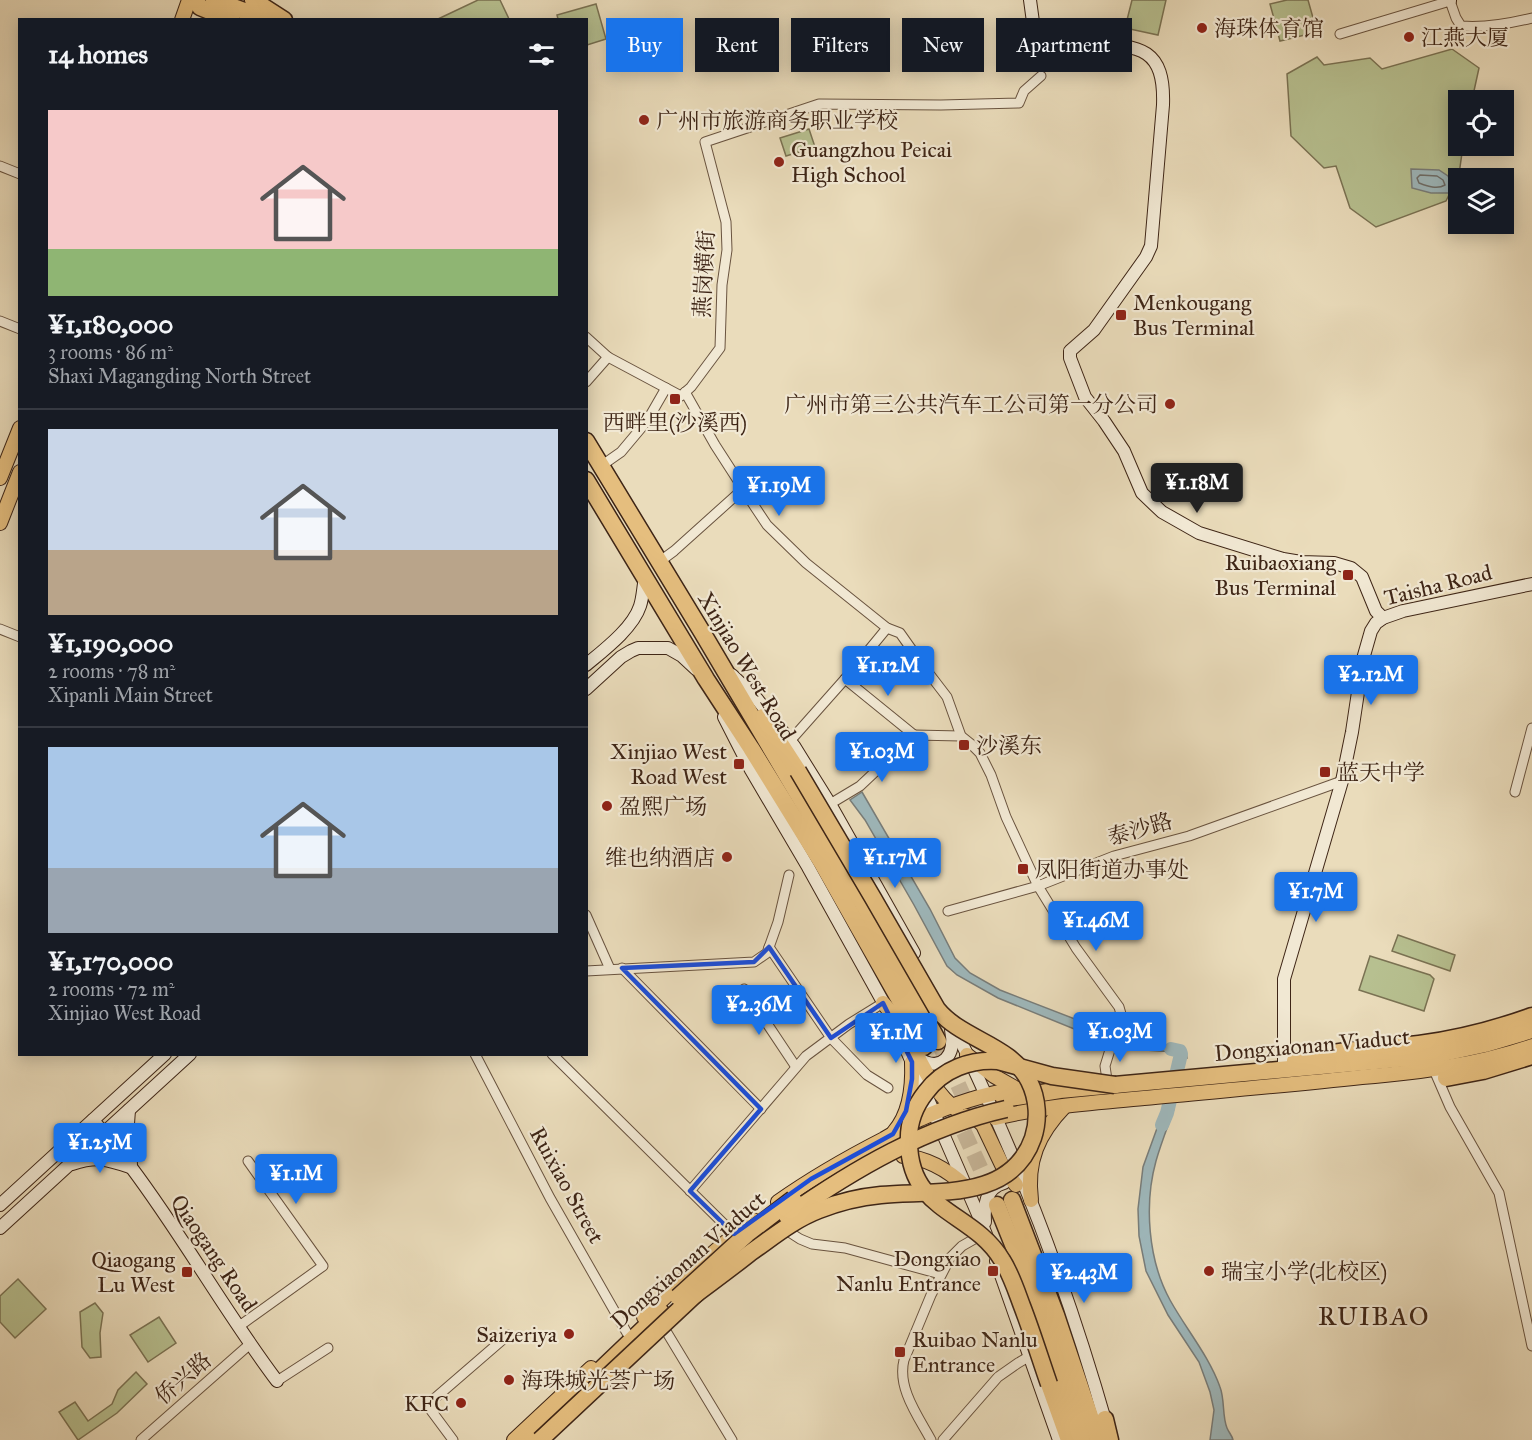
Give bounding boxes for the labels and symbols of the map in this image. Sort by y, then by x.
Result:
place label: 海珠体育馆 [1214,15,1324,42]
marker: 海珠体育馆 [1195,21,1209,35]
place label: 江燕大厦 [1421,24,1509,51]
marker: 江燕大厦 [1402,30,1416,44]
place label: 广州市旅游商务职业学校 [656,107,898,134]
marker: 广州市旅游商务职业学校 [637,113,651,127]
place label: Guangzhou Peicai High School [791,136,952,188]
marker: Guangzhou Peicai High School [772,155,786,169]
street label: 燕岗横街 [688,229,720,319]
place label: Menkougang Bus Terminal [1133,289,1254,341]
marker: Menkougang Bus Terminal [1114,308,1128,322]
place label: 广州市第三公共汽车工公司第一分公司 [784,391,1158,418]
marker: 西畔里(沙溪西) [668,392,682,406]
marker: 广州市第三公共汽车工公司第一分公司 [1163,397,1177,411]
place label: 西畔里(沙溪西) [603,409,747,436]
pin: ¥1.18M [1148,463,1246,514]
pin: ¥1.19M [730,466,828,517]
place label: Ruibaoxiang Bus Terminal [1215,549,1337,601]
street label: Taisha Road [1381,559,1495,611]
marker: Ruibaoxiang Bus Terminal [1341,568,1355,582]
street label: Xinjiao West Road [692,587,802,745]
pin: ¥1.12M [839,646,937,697]
pin: ¥2.12M [1322,655,1420,706]
pin: ¥1.03M [833,732,931,783]
place label: 沙溪东 [976,732,1042,759]
place label: Xinjiao West Road West [610,738,727,790]
marker: 沙溪东 [957,738,971,752]
marker: Xinjiao West Road West [732,757,746,771]
place label: 蓝天中学 [1337,759,1425,786]
marker: 蓝天中学 [1318,765,1332,779]
place label: 盈熙广场 [619,793,707,820]
marker: 盈熙广场 [600,799,614,813]
street label: 泰沙路 [1105,807,1175,851]
pin: ¥1.17M [846,838,944,889]
place label: 维也纳酒店 [605,844,715,871]
marker: 维也纳酒店 [720,850,734,864]
place label: 凤阳街道办事处 [1035,856,1189,883]
marker: 凤阳街道办事处 [1016,862,1030,876]
pin: ¥1.7M [1274,872,1358,923]
pin: ¥1.46M [1047,901,1145,952]
pin: ¥2.36M [710,985,808,1036]
pin: ¥1.03M [1071,1012,1169,1063]
pin: ¥1.1M [854,1013,938,1064]
street label: Dongxiaonan Viaduct [1213,1023,1411,1067]
street label: Ruixiao Street [524,1122,610,1248]
pin: ¥1.25M [51,1123,149,1174]
pin: ¥1.1M [254,1154,338,1205]
street label: Dongxiaonan Viaduct [605,1185,771,1334]
street label: Qiaogang Road [165,1189,263,1317]
place label: Dongxiao Nanlu Entrance [836,1245,981,1297]
place label: Qiaogang Lu West [91,1246,176,1298]
pin: ¥2.43M [1035,1253,1133,1304]
place label: 瑞宝小学(北校区) [1221,1258,1387,1285]
marker: Dongxiao Nanlu Entrance [986,1264,1000,1278]
marker: 瑞宝小学(北校区) [1202,1264,1216,1278]
marker: Qiaogang Lu West [180,1265,194,1279]
district label: RUIBAO [1318,1300,1430,1332]
place label: Saizeriya [476,1321,558,1348]
place label: Ruibao Nanlu Entrance [912,1326,1038,1378]
marker: Saizeriya [562,1327,576,1341]
marker: Ruibao Nanlu Entrance [893,1345,907,1359]
street label: 侨兴路 [149,1346,217,1410]
place label: 海珠城光荟广场 [521,1367,675,1394]
marker: 海珠城光荟广场 [502,1373,516,1387]
place label: KFC [404,1390,449,1417]
marker: KFC [454,1396,468,1410]

